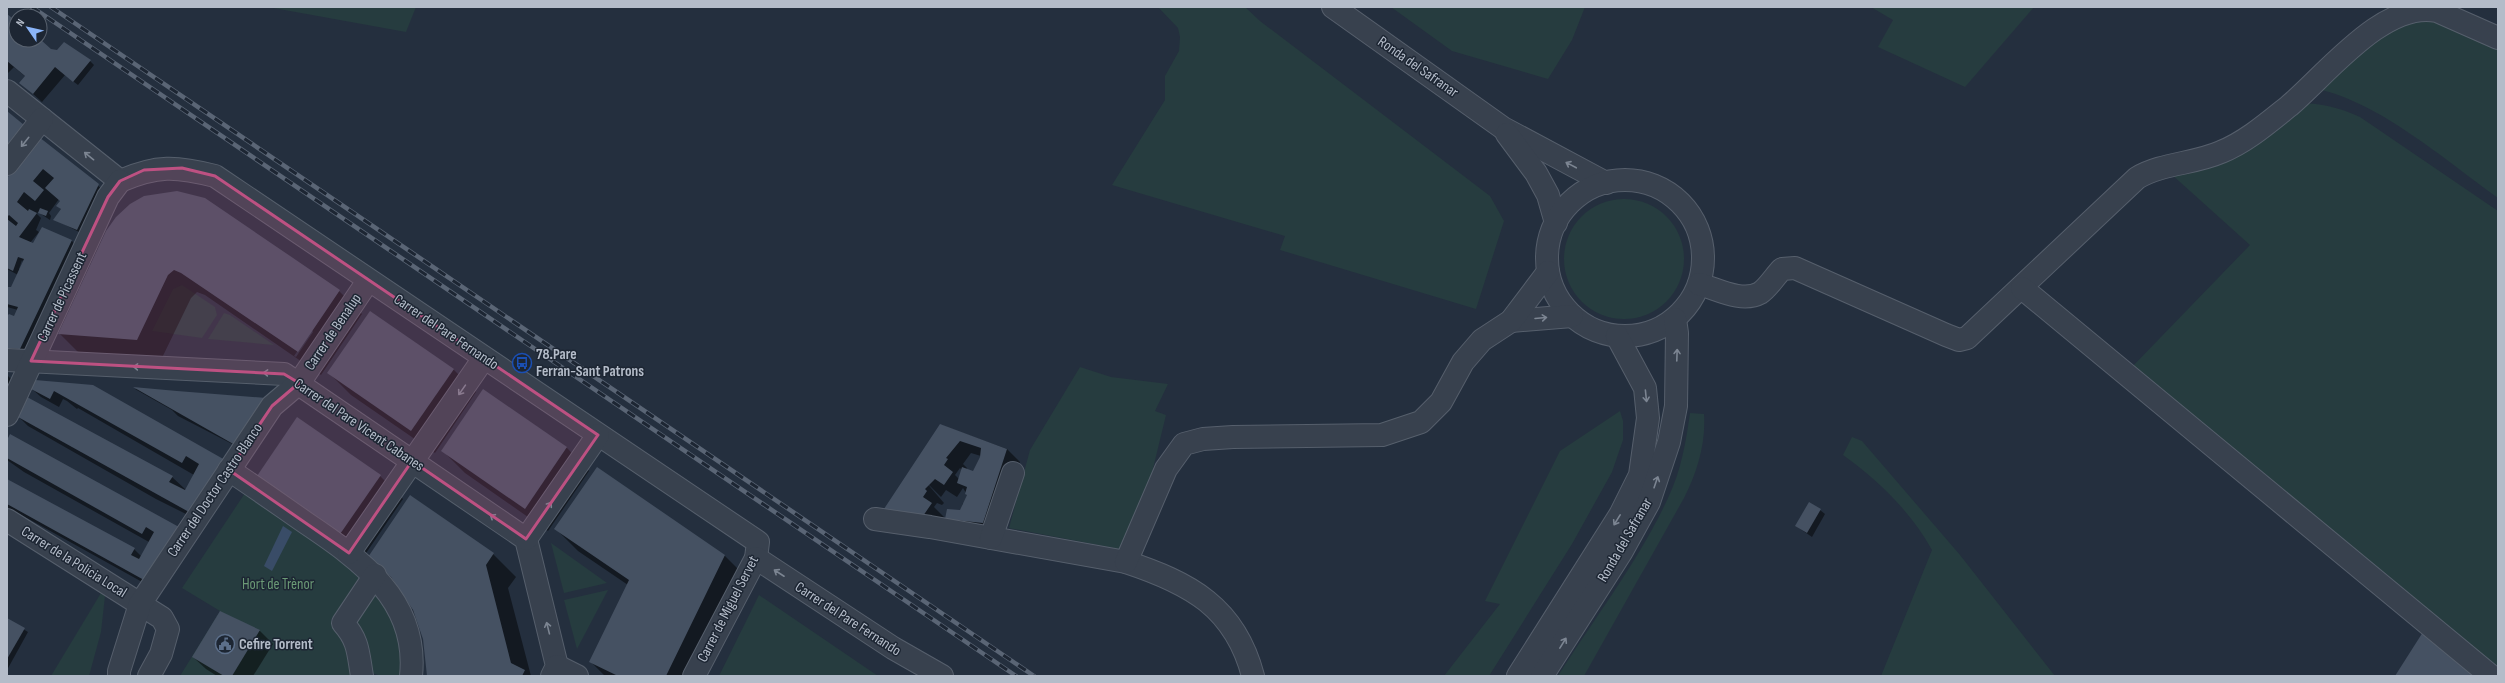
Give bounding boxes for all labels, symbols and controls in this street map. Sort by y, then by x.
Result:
north arrow [8,8,48,48]
text: N [13,17,27,29]
street label: Ronda del Safranar [1374,32,1463,102]
one-way arrow [20,136,29,147]
one-way arrow [84,152,95,161]
one-way arrow [1565,161,1577,169]
street label: Carrer de Picassent [33,249,91,345]
street label: Carrer de Benalup [300,290,366,374]
street label: Carrer del Pare Fernando [390,290,502,374]
one-way arrow [1534,314,1547,322]
place label: 78.Pare Ferran-Sant Patrons [536,345,644,381]
one-way arrow [1673,349,1681,362]
bus stop icon: 78.Pare Ferran-Sant Patrons [511,352,533,374]
one-way arrow [133,363,146,370]
one-way arrow [263,370,276,377]
street label: Carrer del Pare Vicent Cabanes [290,374,428,476]
one-way arrow [458,384,466,395]
one-way arrow [1642,389,1649,402]
street label: Carrer del Doctor Castro Blanco [163,419,267,561]
one-way arrow [1652,477,1660,489]
street label: Ronda del Safranar [1593,494,1657,586]
one-way arrow [544,501,552,512]
one-way arrow [489,513,501,521]
one-way arrow [1613,514,1621,525]
street label: Carrer de la Policia Local [18,522,130,602]
street label: Carrer de Miguel Servet [693,552,763,665]
one-way arrow [774,569,785,577]
park label: Hort de Trènor [242,575,315,594]
street label: Carrer del Pare Fernando [791,578,905,660]
one-way arrow [544,622,551,635]
public building icon: Cefire Torrent [214,633,236,655]
place label: Cefire Torrent [239,635,313,654]
one-way arrow [1559,638,1567,649]

